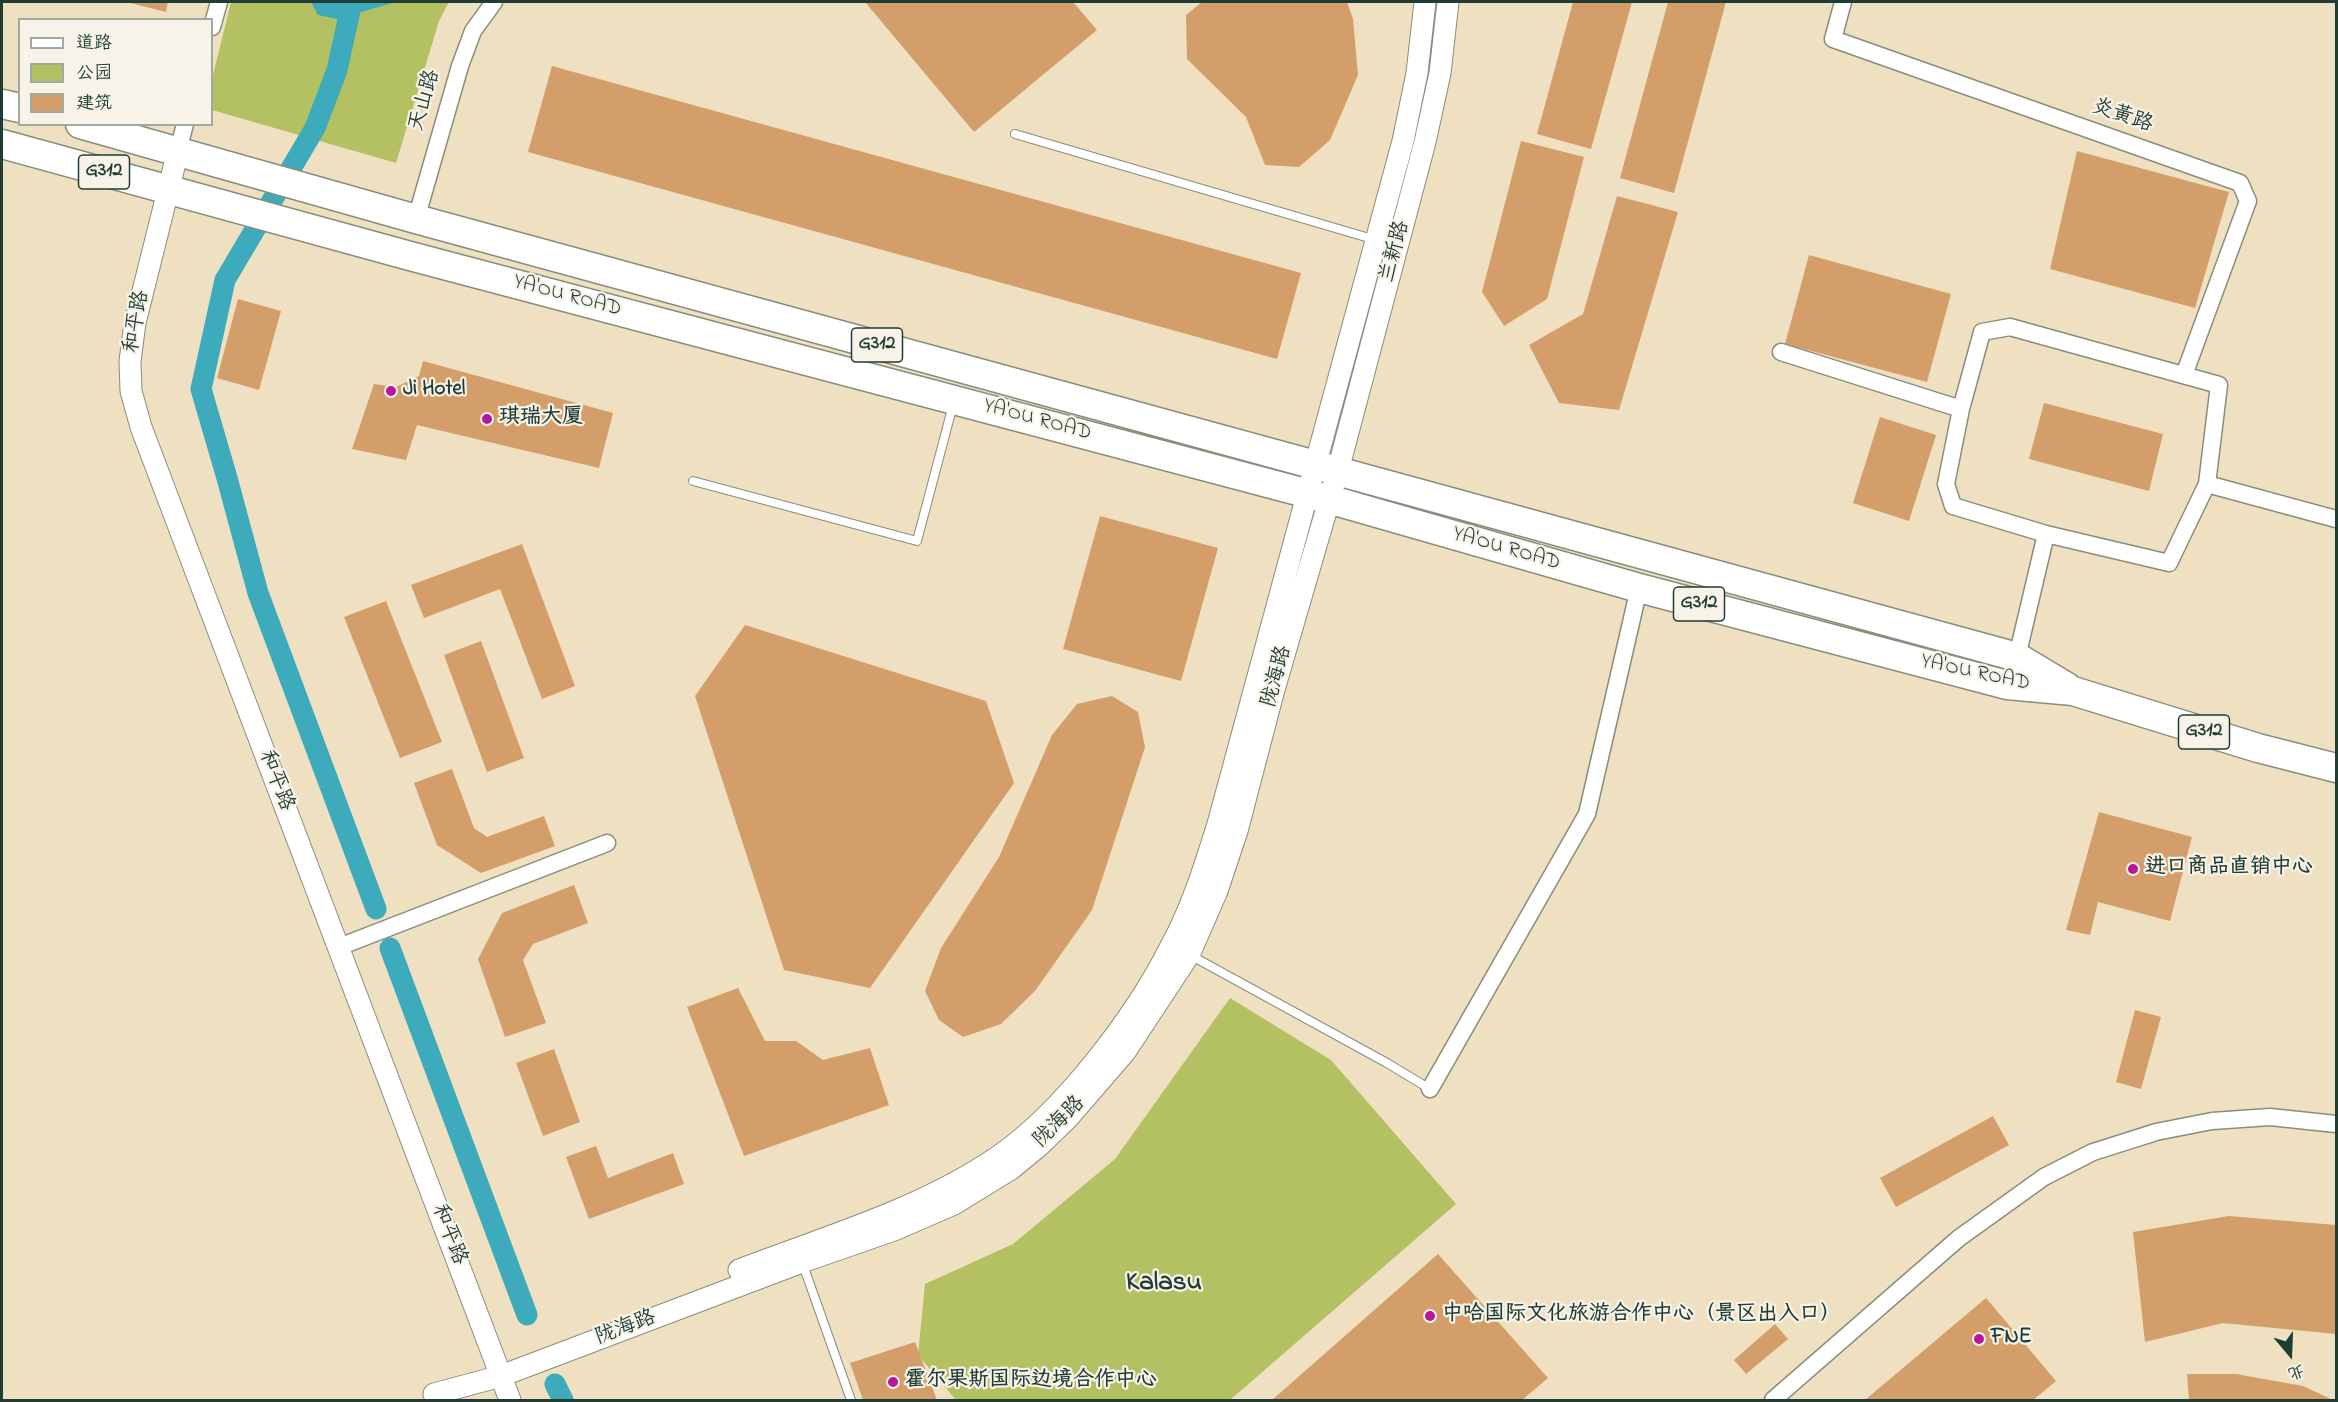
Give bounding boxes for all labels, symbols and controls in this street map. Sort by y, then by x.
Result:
legend [18,18,213,126]
text: 道路 [76,31,112,57]
text: 公园 [76,61,112,87]
street label: 天山路 [405,67,447,135]
text: 建筑 [76,91,112,117]
street label: 炎黄路 [2088,95,2156,139]
road number: G312 [78,155,130,189]
street label: 兰新路 [1376,218,1416,286]
street label: YA'OU ROAD [510,270,624,324]
street label: 和平路 [120,289,156,355]
road number: G312 [852,328,902,362]
place label: Ji Hotel [403,378,465,404]
marker: Ji Hotel [384,384,398,398]
street label: YA'OU ROAD [980,394,1094,448]
place label: 琪瑞大厦 [499,406,583,432]
marker: 琪瑞大厦 [480,412,494,426]
street label: YA'OU ROAD [1449,523,1563,577]
road number: G312 [1674,587,1724,621]
street label: 陇海路 [1258,643,1298,711]
street label: YA'OU ROAD [1918,650,2032,698]
road number: G312 [2178,715,2230,749]
street label: 和平路 [252,747,298,815]
place label: 进口商品直销中心 [2145,856,2313,882]
marker: 进口商品直销中心 [2126,862,2140,876]
street label: 陇海路 [1029,1092,1091,1154]
street label: 和平路 [425,1201,471,1269]
district label: Kalasu [1126,1269,1202,1301]
place label: 中哈国际文化旅游合作中心（景区出入口） [1442,1303,1841,1329]
street label: 陇海路 [592,1306,660,1352]
marker: 中哈国际文化旅游合作中心（景区出入口） [1423,1309,1437,1323]
north arrow [2260,1324,2320,1384]
place label: FNE [1991,1326,2032,1352]
marker: FNE [1972,1332,1986,1346]
text: 北 [2284,1357,2307,1385]
place label: 霍尔果斯国际边境合作中心 [905,1369,1157,1395]
marker: 霍尔果斯国际边境合作中心 [886,1375,900,1389]

